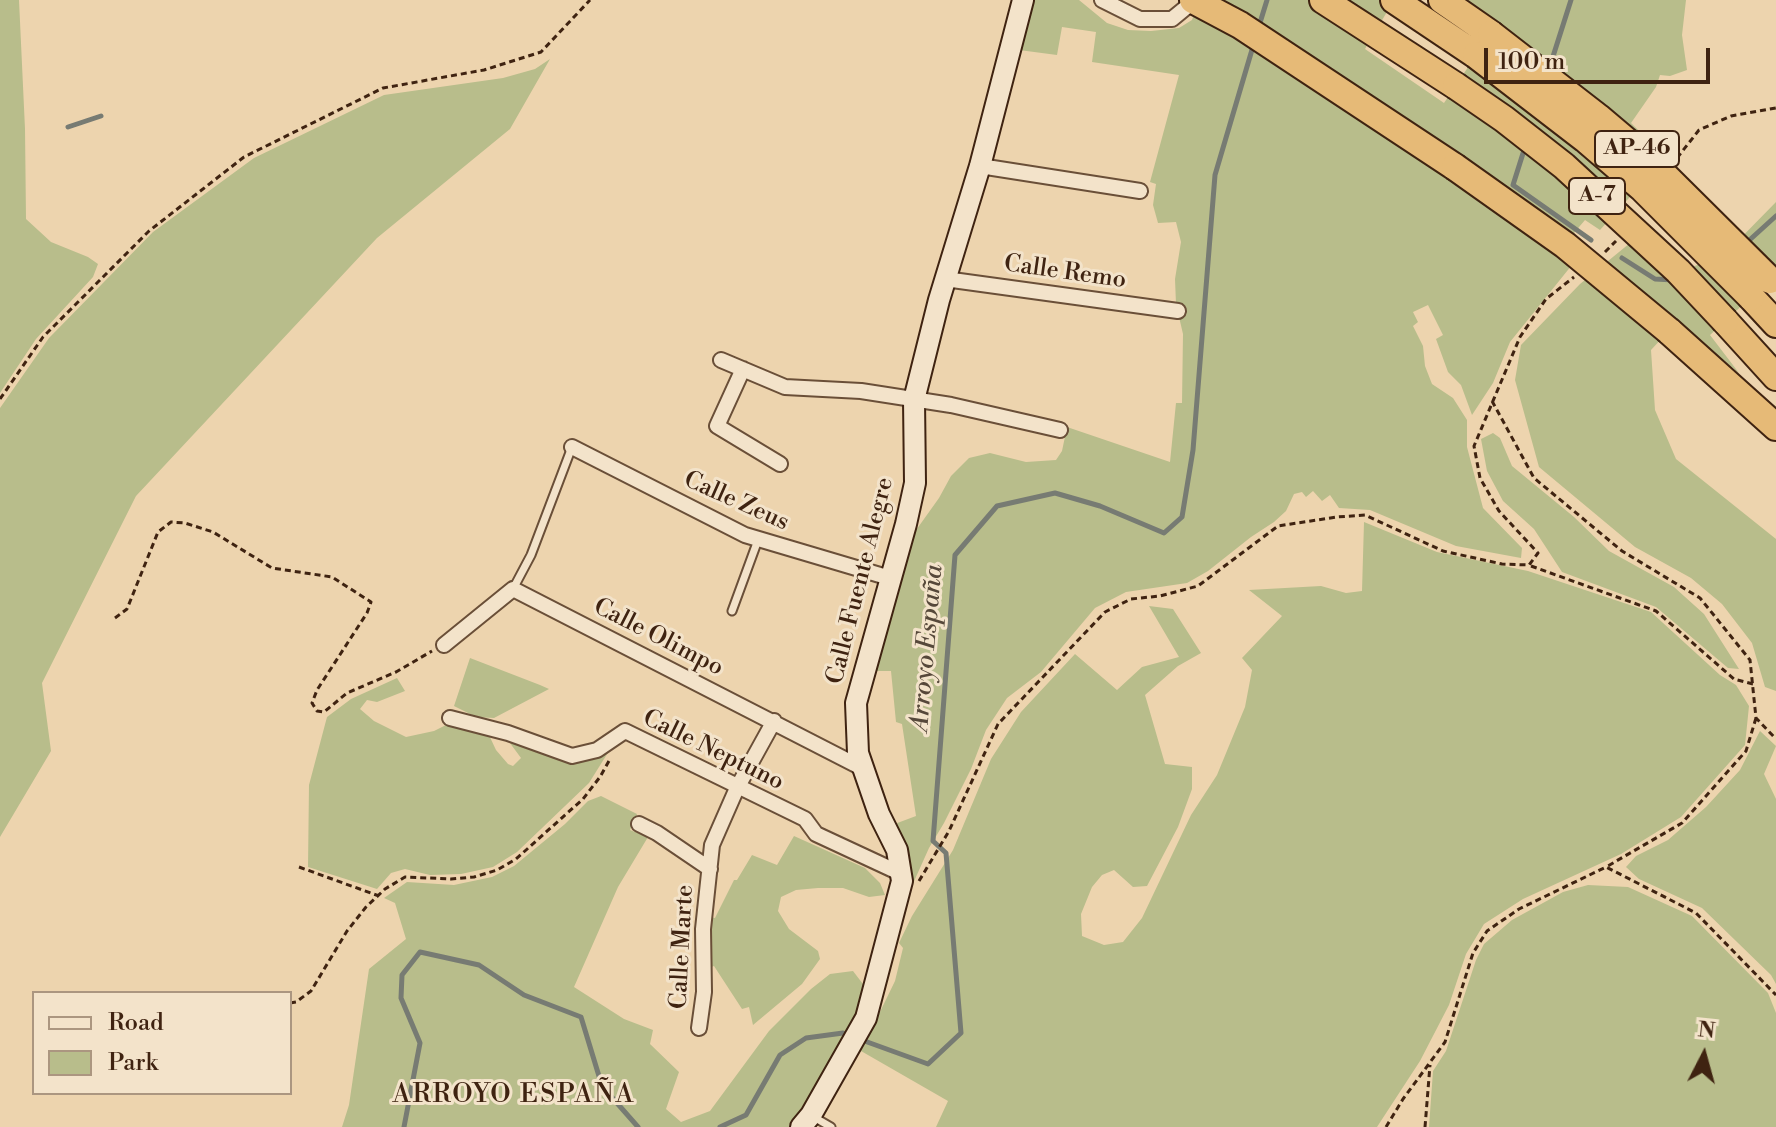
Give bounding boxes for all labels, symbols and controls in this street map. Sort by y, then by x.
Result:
scale bar [1488,32,1714,82]
text: 100 m [1498,47,1565,77]
road number: AP-46 [1595,131,1679,167]
road number: A-7 [1569,178,1625,214]
street label: Calle Remo [1002,250,1128,296]
street label: Calle Zeus [679,466,793,538]
street label: Calle Fuente Alegre [821,475,901,687]
water label: Arroyo España [905,563,951,733]
street label: Calle Olimpo [588,593,728,683]
street label: Calle Neptuno [638,704,788,798]
street label: Calle Marte [665,884,701,1010]
legend [32,991,292,1095]
text: Road [108,1008,164,1038]
north arrow [1664,1015,1744,1095]
text: N [1696,1016,1717,1045]
text: Park [108,1048,158,1078]
district label: ARROYO ESPAÑA [393,1080,635,1112]

